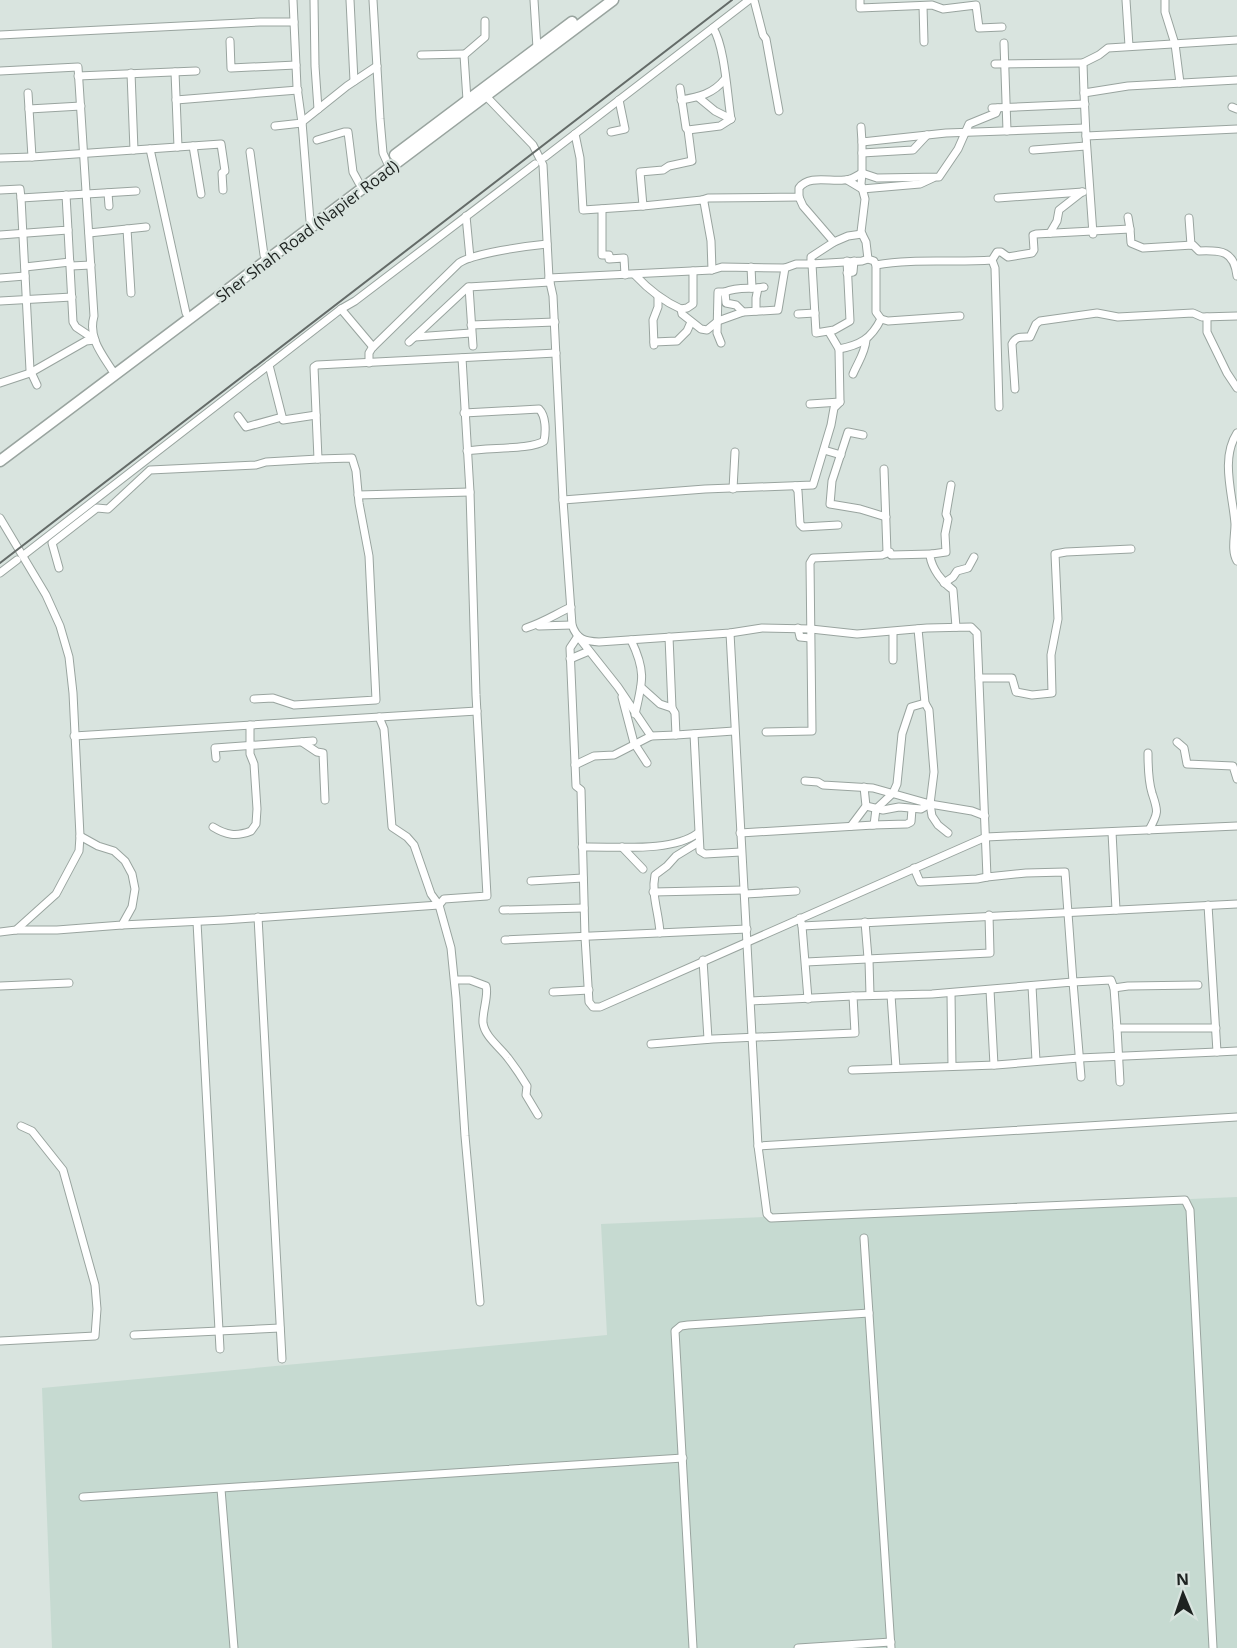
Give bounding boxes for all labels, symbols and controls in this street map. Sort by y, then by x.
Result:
street label: Sher Shah Road (Napier Road) [211,155,403,307]
north arrow [1153,1564,1213,1624]
text: N [1176,1568,1189,1590]

